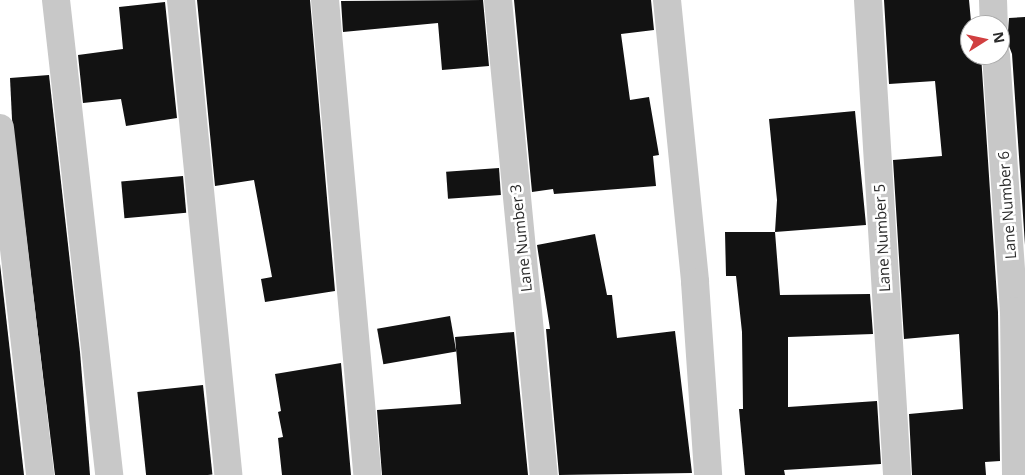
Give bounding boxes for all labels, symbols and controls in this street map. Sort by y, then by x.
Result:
north arrow [960,15,1010,65]
text: N [989,30,1010,45]
street label: Lane Number 6 [994,150,1020,260]
street label: Lane Number 3 [506,183,536,293]
street label: Lane Number 5 [870,183,894,293]

